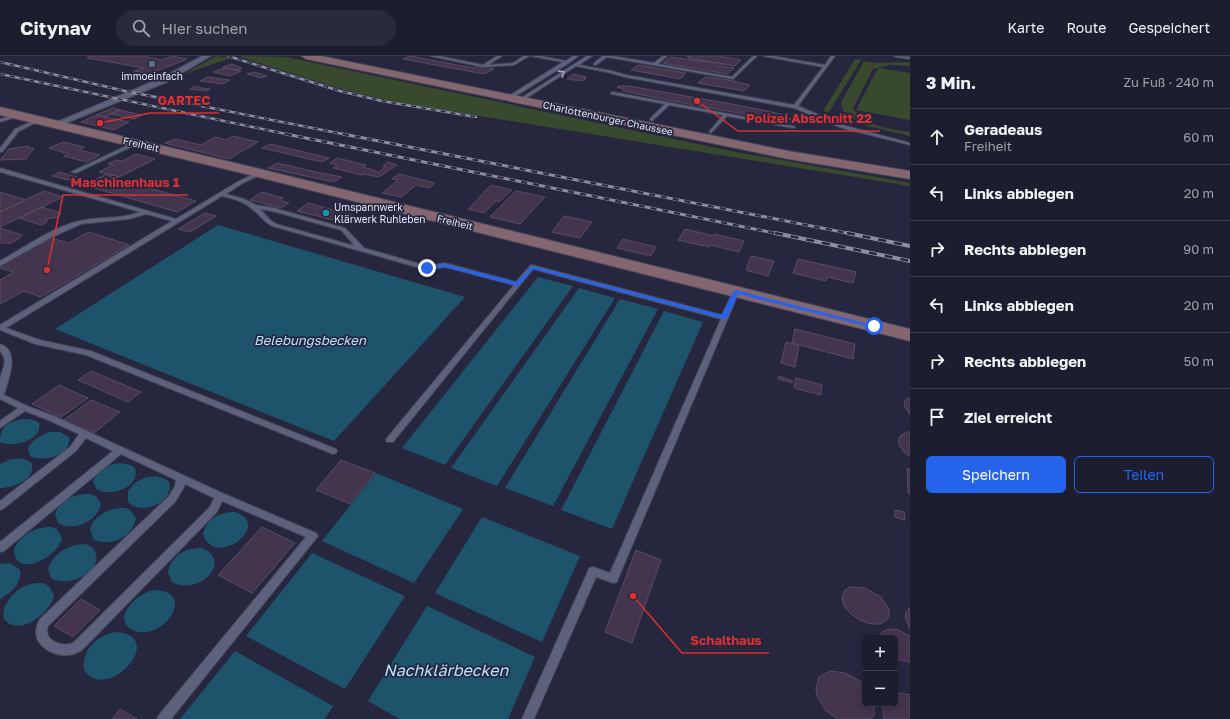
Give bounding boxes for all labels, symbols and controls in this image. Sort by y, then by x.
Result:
search box [116,10,396,46]
text: Citynav [20,16,92,39]
icon: search [130,17,152,39]
text: Hier suchen [162,19,248,37]
text: Karte [1008,19,1044,36]
text: Route [1066,19,1106,36]
text: Gespeichert [1128,19,1210,36]
marker: immoeinfach [147,59,157,69]
place label: immoeinfach [121,70,183,82]
one-way arrow [558,71,565,78]
text: 3 Min. [926,72,976,93]
text: Zu Fuß · 240 m [1124,74,1214,90]
callout: GARTEC [150,88,219,113]
text: GARTEC [157,92,211,108]
street label: Charlottenburger Chaussee [542,98,674,138]
callout: Polizei Abschnitt 22 [738,106,880,131]
text: Polizei Abschnitt 22 [746,110,872,126]
text: Geradeaus [964,120,1042,138]
icon: ahead [926,126,948,148]
text: 60 m [1183,129,1214,145]
street label: Freiheit [122,134,160,154]
text: Freiheit [964,138,1012,154]
callout: Maschinenhaus 1 [63,170,188,195]
text: Maschinenhaus 1 [70,174,180,190]
icon: left [926,182,948,204]
text: Links abbiegen [964,184,1074,202]
text: 20 m [1184,185,1214,201]
place label: Umspannwerk Klärwerk Ruhleben [334,201,425,225]
marker: Umspannwerk Klärwerk Ruhleben [321,208,331,218]
street label: Freiheit [436,212,474,232]
icon: right [926,238,948,260]
text: Rechts abbiegen [964,240,1086,258]
text: 90 m [1183,241,1214,257]
route end [418,259,436,277]
icon: left [926,294,948,316]
text: Links abbiegen [964,296,1074,314]
text: 20 m [1184,297,1214,313]
route start [865,317,883,335]
water label: Belebungsbecken [254,332,367,348]
icon: right [926,350,948,372]
text: Rechts abbiegen [964,352,1086,370]
text: 50 m [1184,353,1214,369]
icon: arrive [926,406,948,428]
text: Ziel erreicht [964,408,1052,426]
button: Speichern [926,456,1066,493]
button: Teilen [1074,456,1214,493]
callout: Schalthaus [682,628,769,653]
text: Schalthaus [690,632,762,648]
map controls [862,635,898,707]
button: + [862,635,898,671]
water label: Nachklärbecken [384,660,510,680]
button: − [862,671,898,707]

